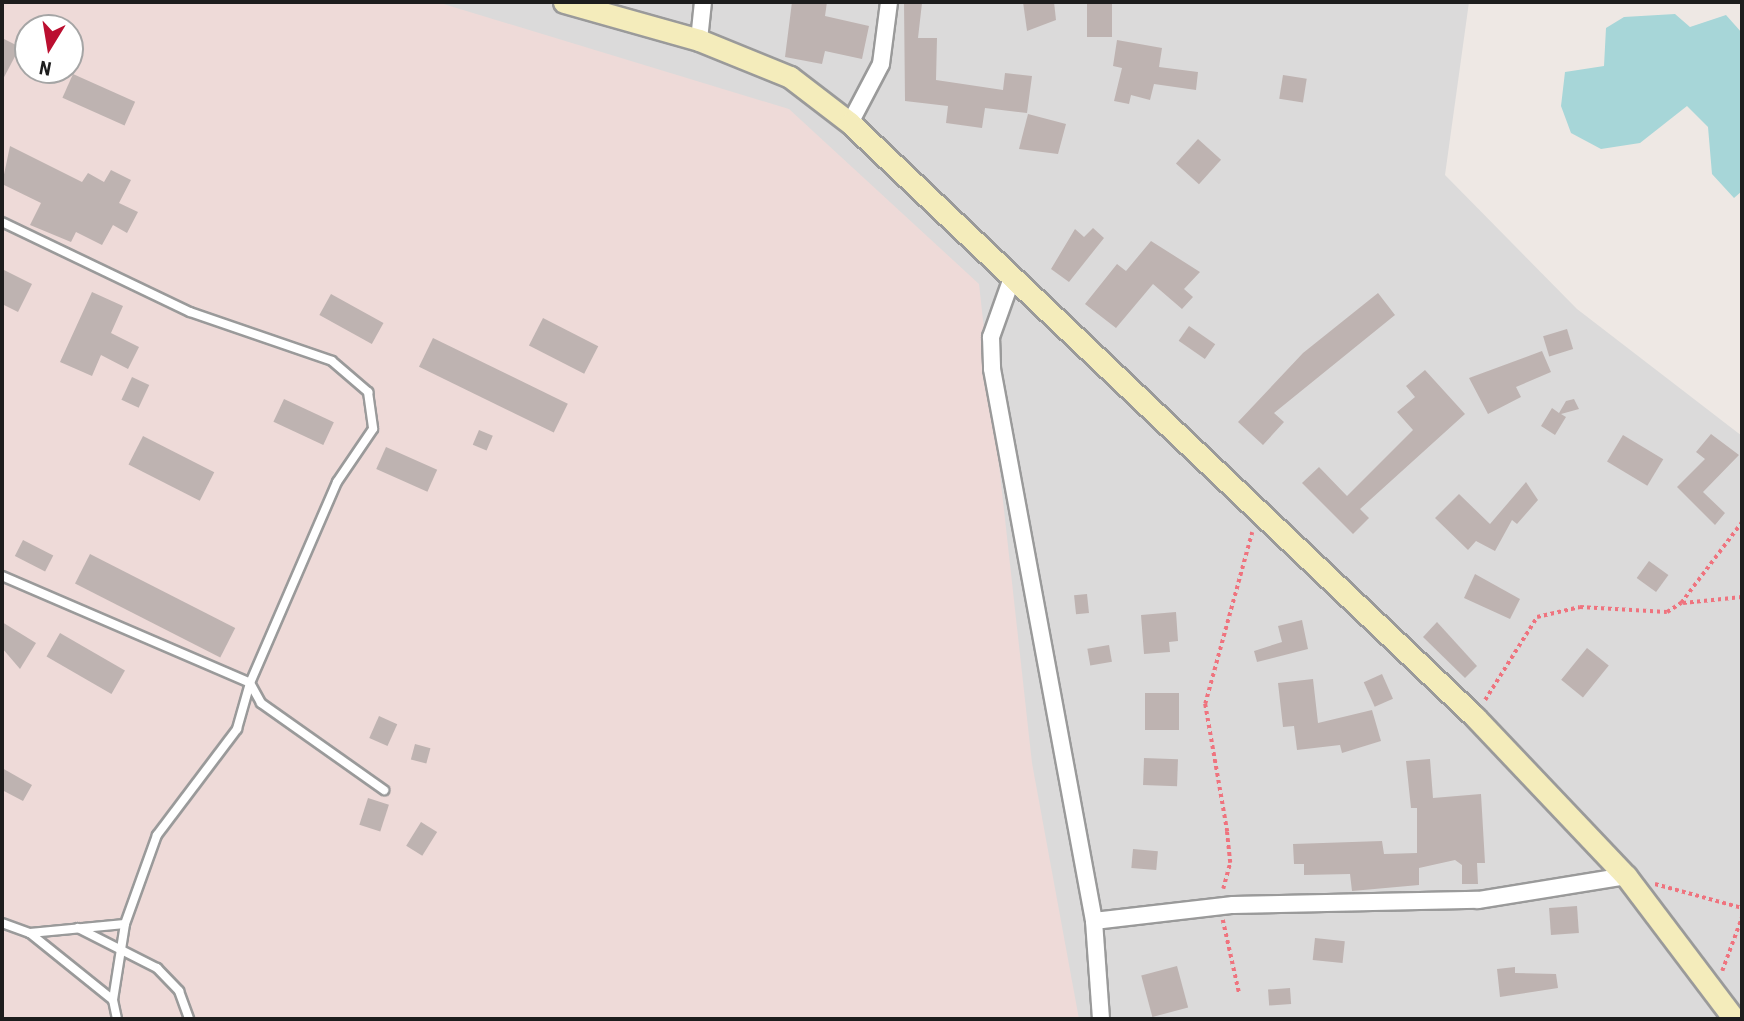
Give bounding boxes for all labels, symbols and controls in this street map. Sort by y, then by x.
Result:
north arrow [14,14,84,84]
text: N [37,56,53,81]

